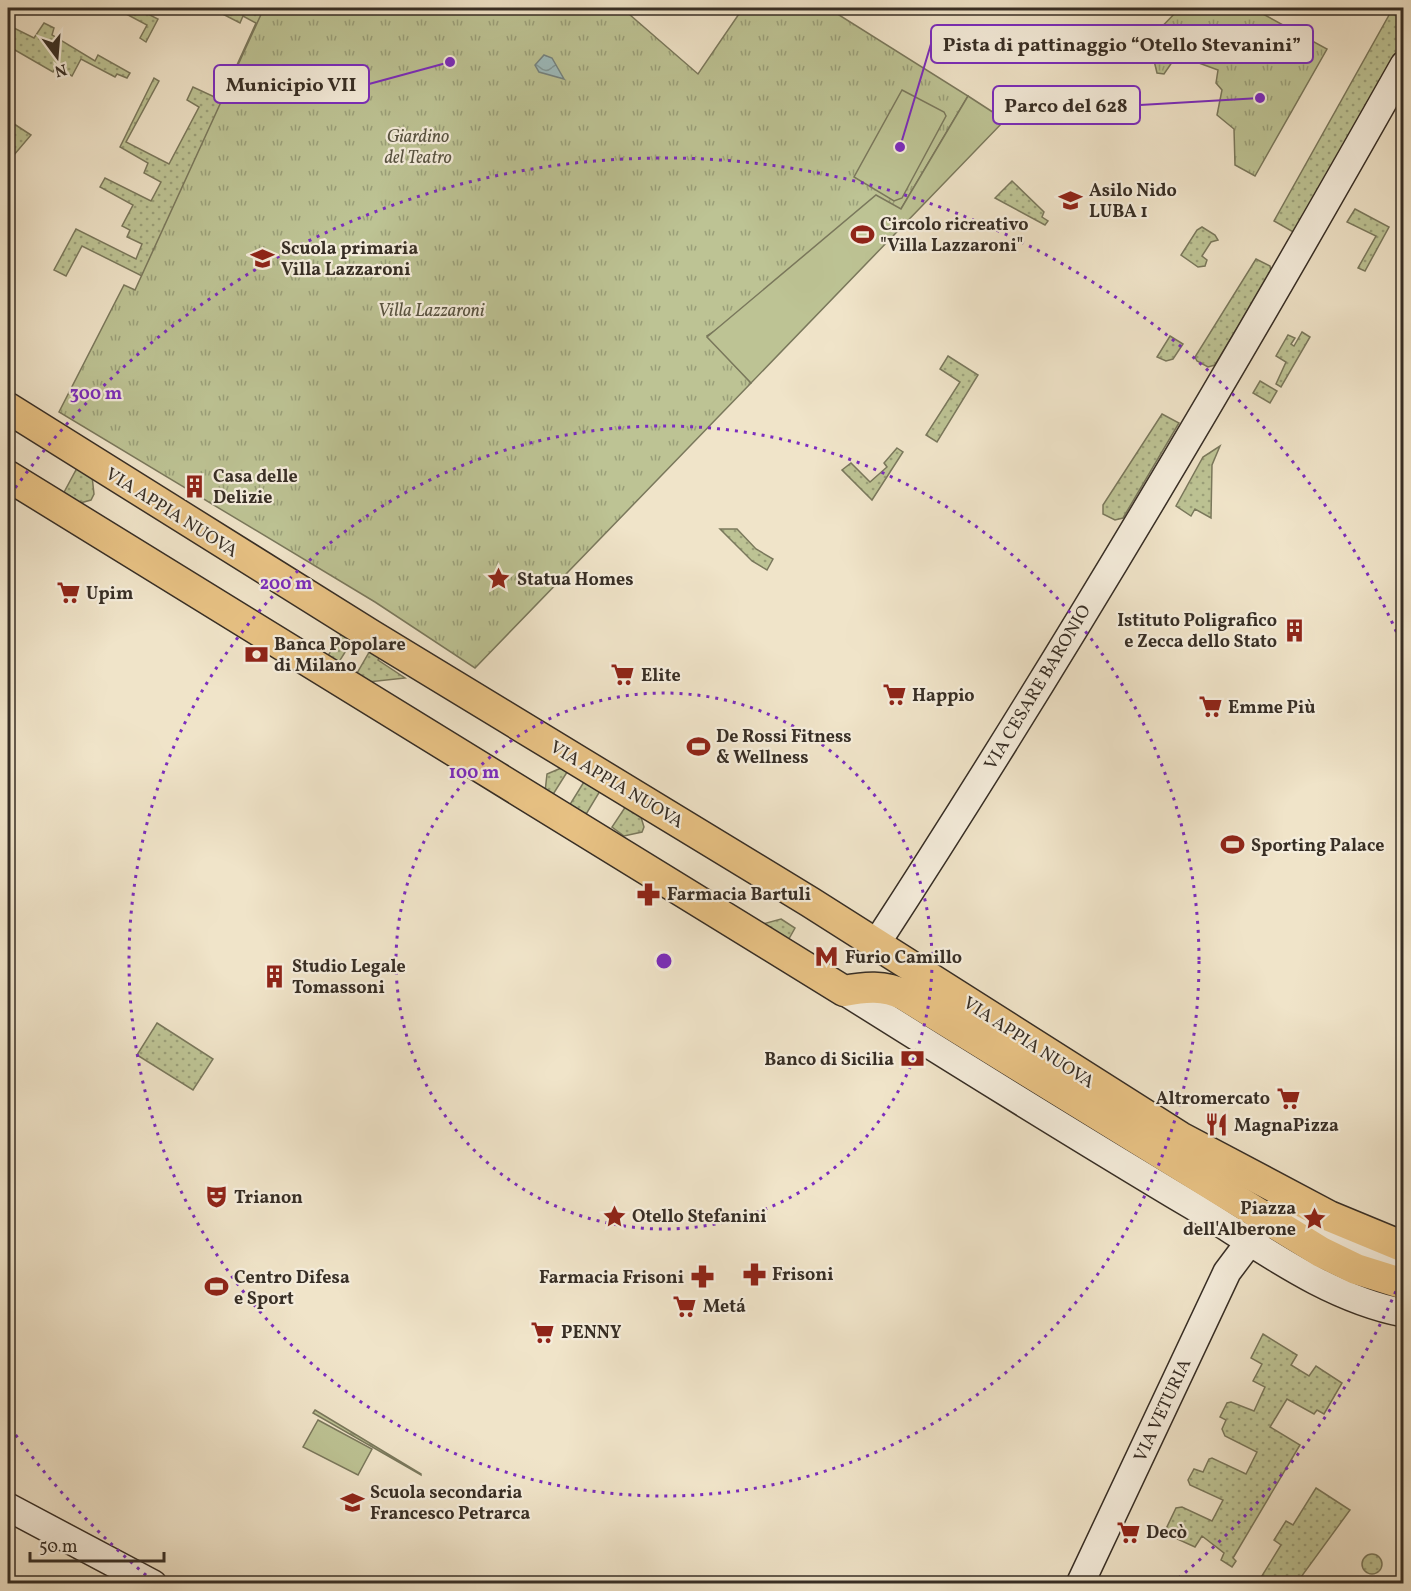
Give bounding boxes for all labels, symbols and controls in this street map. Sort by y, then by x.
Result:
callout: Pista di pattinaggio “Otello Stevanini” [931,25,1313,63]
north arrow [27,27,87,87]
text: Pista di pattinaggio “Otello Stevanini” [943,32,1301,60]
text: N [52,57,69,82]
callout: Municipio VII [214,65,369,103]
text: Municipio VII [226,72,356,100]
callout: Parco del 628 [993,86,1140,124]
text: Parco del 628 [1004,93,1128,121]
park label: Giardino del Teatro [384,125,452,171]
place label: Asilo Nido LUBA 1 [1089,179,1177,225]
school or university icon: Asilo Nido LUBA 1 [1058,187,1084,213]
place label: Circolo ricreativo "Villa Lazzaroni" [880,213,1029,259]
sports icon: Circolo ricreativo "Villa Lazzaroni" [849,221,875,247]
place label: Scuola primaria Villa Lazzaroni [281,237,418,283]
school or university icon: Scuola primaria Villa Lazzaroni [250,245,276,271]
park label: Villa Lazzaroni [378,299,485,324]
text: 300 m [70,382,122,407]
street label: VIA APPIA NUOVA [100,462,243,564]
place label: Casa delle Delizie [213,465,298,511]
building icon: Casa delle Delizie [182,473,208,499]
place icon: Statua Homes [486,566,512,592]
place label: Statua Homes [517,568,633,593]
text: 200 m [260,572,312,597]
supermarket icon: Upim [55,580,81,606]
place label: Upim [86,582,133,607]
street label: VIA CESARE BARONIO [979,600,1098,775]
place label: Istituto Poligrafico e Zecca dello Stato [1117,609,1277,655]
building icon: Istituto Poligrafico e Zecca dello Stato [1282,617,1308,643]
place label: Banca Popolare di Milano [274,633,406,679]
bank icon: Banca Popolare di Milano [243,641,269,667]
supermarket icon: Elite [610,662,636,688]
place label: Elite [641,664,681,689]
supermarket icon: Happio [881,682,907,708]
place label: Happio [912,684,975,709]
supermarket icon: Emme Più [1197,694,1223,720]
place label: Emme Più [1228,696,1315,721]
place label: De Rossi Fitness & Wellness [716,725,852,771]
sports icon: De Rossi Fitness & Wellness [685,733,711,759]
street label: VIA APPIA NUOVA [545,735,688,835]
text: 100 m [449,761,499,786]
sports icon: Sporting Palace [1220,832,1246,858]
place label: Sporting Palace [1251,834,1384,859]
pharmacy icon: Farmacia Bartuli [636,881,662,907]
place label: Farmacia Bartuli [667,883,811,908]
metro station icon: Furio Camillo [814,944,840,970]
place label: Furio Camillo [845,946,962,971]
centre of rings [654,951,674,971]
place label: Studio Legale Tomassoni [292,955,406,1001]
building icon: Studio Legale Tomassoni [261,963,287,989]
street label: VIA APPIA NUOVA [958,991,1099,1095]
bank icon: Banco di Sicilia [899,1046,925,1072]
place label: Banco di Sicilia [764,1048,894,1073]
supermarket icon: Altromercato [1275,1085,1301,1111]
place label: Altromercato [1156,1087,1270,1112]
restaurant icon: MagnaPizza [1203,1112,1229,1138]
place label: MagnaPizza [1234,1114,1339,1139]
theatre icon: Trianon [203,1184,229,1210]
place label: Trianon [234,1186,303,1211]
place label: Piazza dell'Alberone [1183,1197,1296,1243]
place icon: Otello Stefanini [601,1203,627,1229]
place label: Otello Stefanini [632,1205,767,1230]
place icon: Piazza dell'Alberone [1301,1205,1327,1231]
pharmacy icon: Frisoni [741,1261,767,1287]
place label: Frisoni [772,1263,834,1288]
pharmacy icon: Farmacia Frisoni [689,1264,715,1290]
place label: Centro Difesa e Sport [234,1266,350,1312]
place label: Farmacia Frisoni [539,1266,684,1291]
sports icon: Centro Difesa e Sport [203,1274,229,1300]
supermarket icon: Metá [672,1293,698,1319]
place label: Metá [703,1295,746,1320]
supermarket icon: PENNY [530,1319,556,1345]
place label: PENNY [561,1321,622,1346]
street label: VIA VETURIA [1129,1355,1198,1466]
place label: Scuola secondaria Francesco Petrarca [370,1481,530,1527]
school or university icon: Scuola secondaria Francesco Petrarca [339,1489,365,1515]
supermarket icon: Decò [1115,1519,1141,1545]
place label: Decò [1146,1521,1187,1546]
scale bar [30,1525,164,1563]
text: 50 m [39,1535,78,1560]

